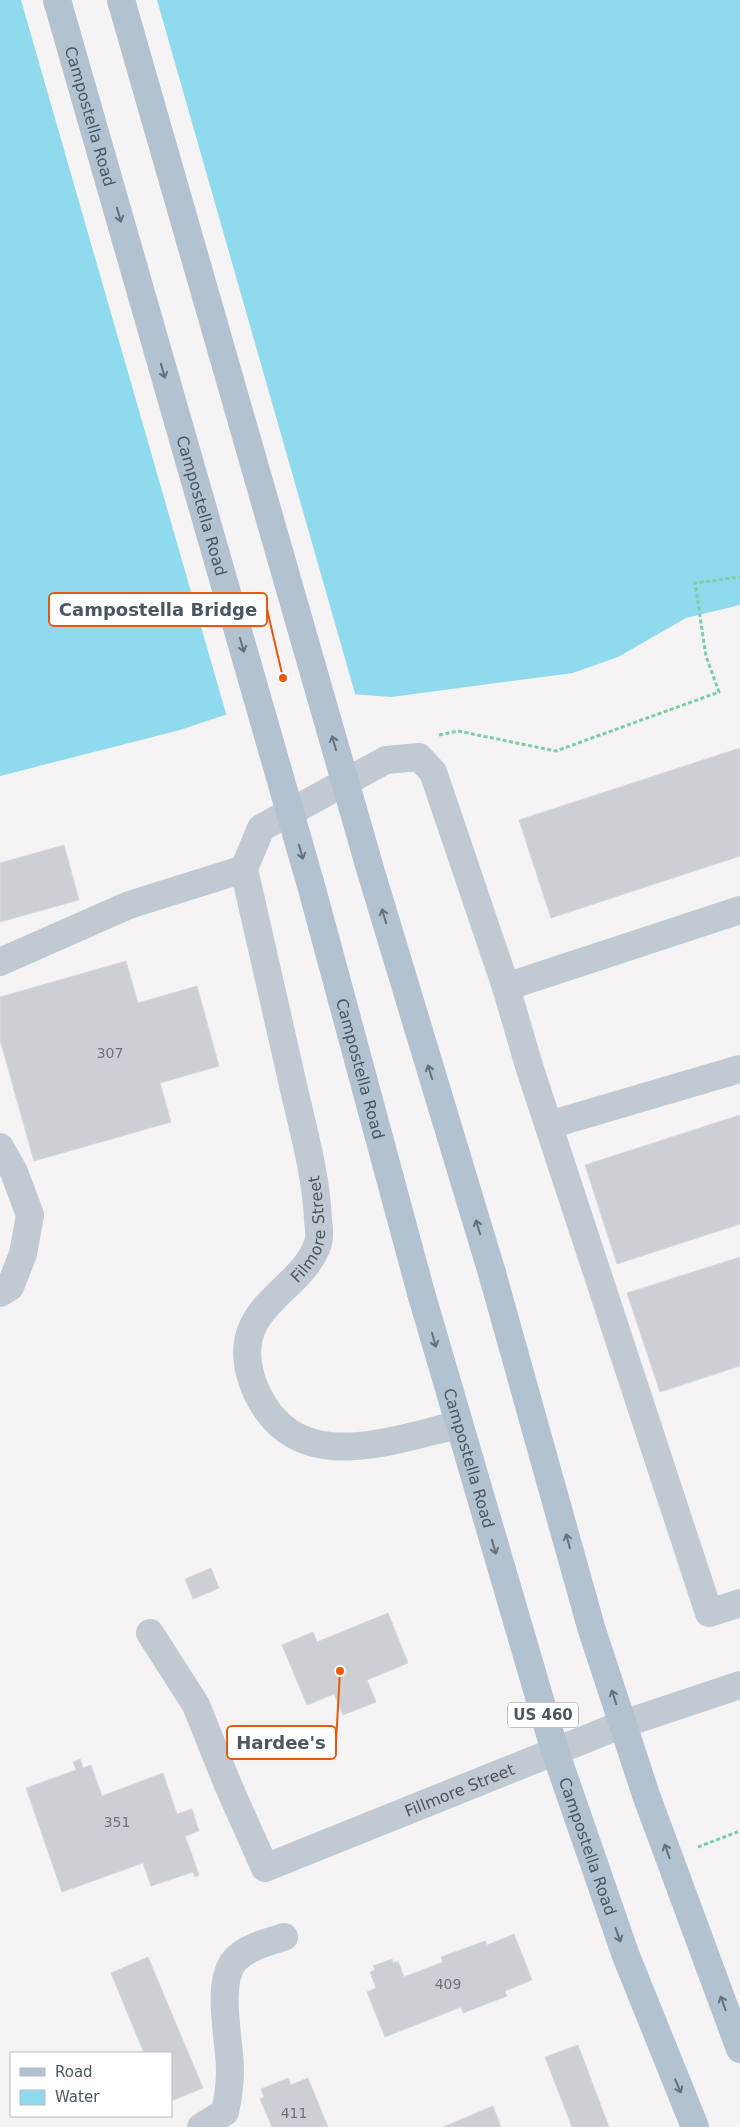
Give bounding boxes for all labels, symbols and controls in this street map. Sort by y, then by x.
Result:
street label: Campostella Road [61,44,119,189]
one-way arrow [114,207,124,223]
one-way arrow [159,363,169,379]
street label: Campostella Road [173,433,231,578]
callout: Campostella Bridge [49,593,267,626]
text: Campostella Bridge [59,599,257,620]
one-way arrow [237,637,247,653]
one-way arrow [328,735,338,751]
one-way arrow [297,844,307,860]
one-way arrow [378,908,388,924]
street label: Campostella Road [332,996,389,1141]
house number: 307 [97,1045,123,1061]
one-way arrow [424,1064,434,1080]
street label: Filmore Street [286,1174,329,1286]
one-way arrow [473,1219,482,1235]
one-way arrow [430,1332,440,1348]
street label: Campostella Road [440,1386,499,1530]
one-way arrow [562,1534,572,1550]
one-way arrow [489,1538,499,1554]
one-way arrow [609,1690,618,1705]
road number: US 460 [508,1702,578,1728]
callout: Hardee's [227,1726,336,1759]
text: Hardee's [236,1732,326,1753]
street label: Fillmore Street [402,1759,517,1820]
street label: Campostella Road [555,1775,621,1918]
house number: 351 [104,1814,130,1830]
one-way arrow [662,1843,671,1859]
one-way arrow [614,1926,623,1942]
house number: 409 [435,1976,461,1992]
one-way arrow [718,1996,727,2011]
legend [10,2052,172,2117]
text: Road [55,2063,93,2081]
one-way arrow [673,2078,683,2093]
text: Water [55,2088,100,2106]
house number: 411 [281,2105,307,2121]

